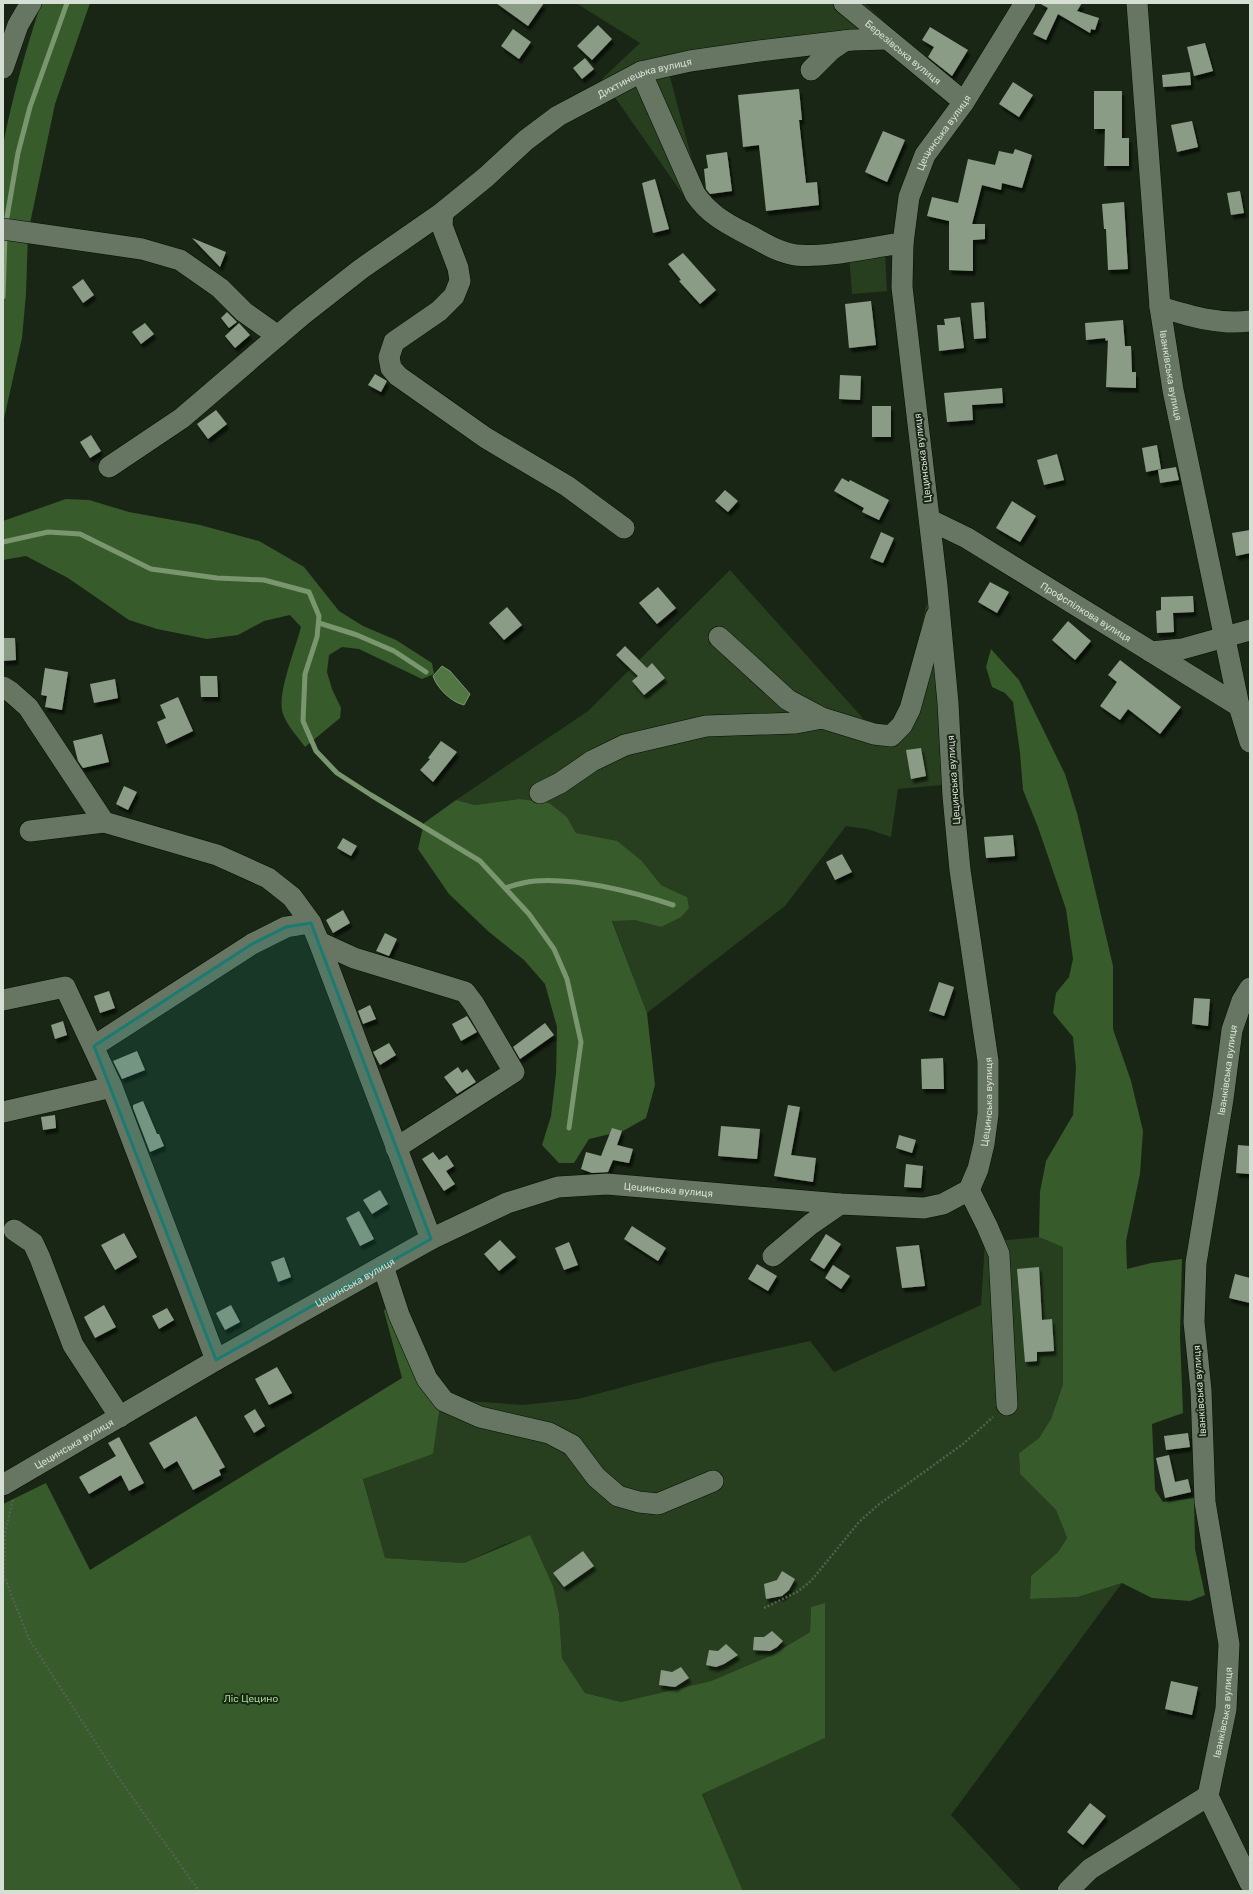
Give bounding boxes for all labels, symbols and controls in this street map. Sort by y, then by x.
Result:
street label: Березівська вулиця [862,18,943,88]
street label: Дихтинецька вулиця [596,56,693,101]
street label: Цецинська вулиця [915,93,974,173]
street label: Іванківська вулиця [1157,329,1184,422]
street label: Цецинська вулиця [912,413,934,503]
street label: Профспілкова вулиця [1038,580,1133,645]
street label: Цецинська вулиця [945,735,963,825]
street label: Іванківська вулиця [1215,1023,1240,1116]
street label: Цецинська вулиця [979,1056,995,1147]
street label: Цецинська вулиця [623,1180,713,1200]
street label: Цецинська вулиця [313,1256,397,1310]
street label: Іванківська вулиця [1191,1345,1209,1437]
street label: Цецинська вулиця [33,1417,116,1472]
street label: Іванківська вулиця [1211,1667,1235,1759]
park label: Ліс Цецино [224,1693,278,1705]

